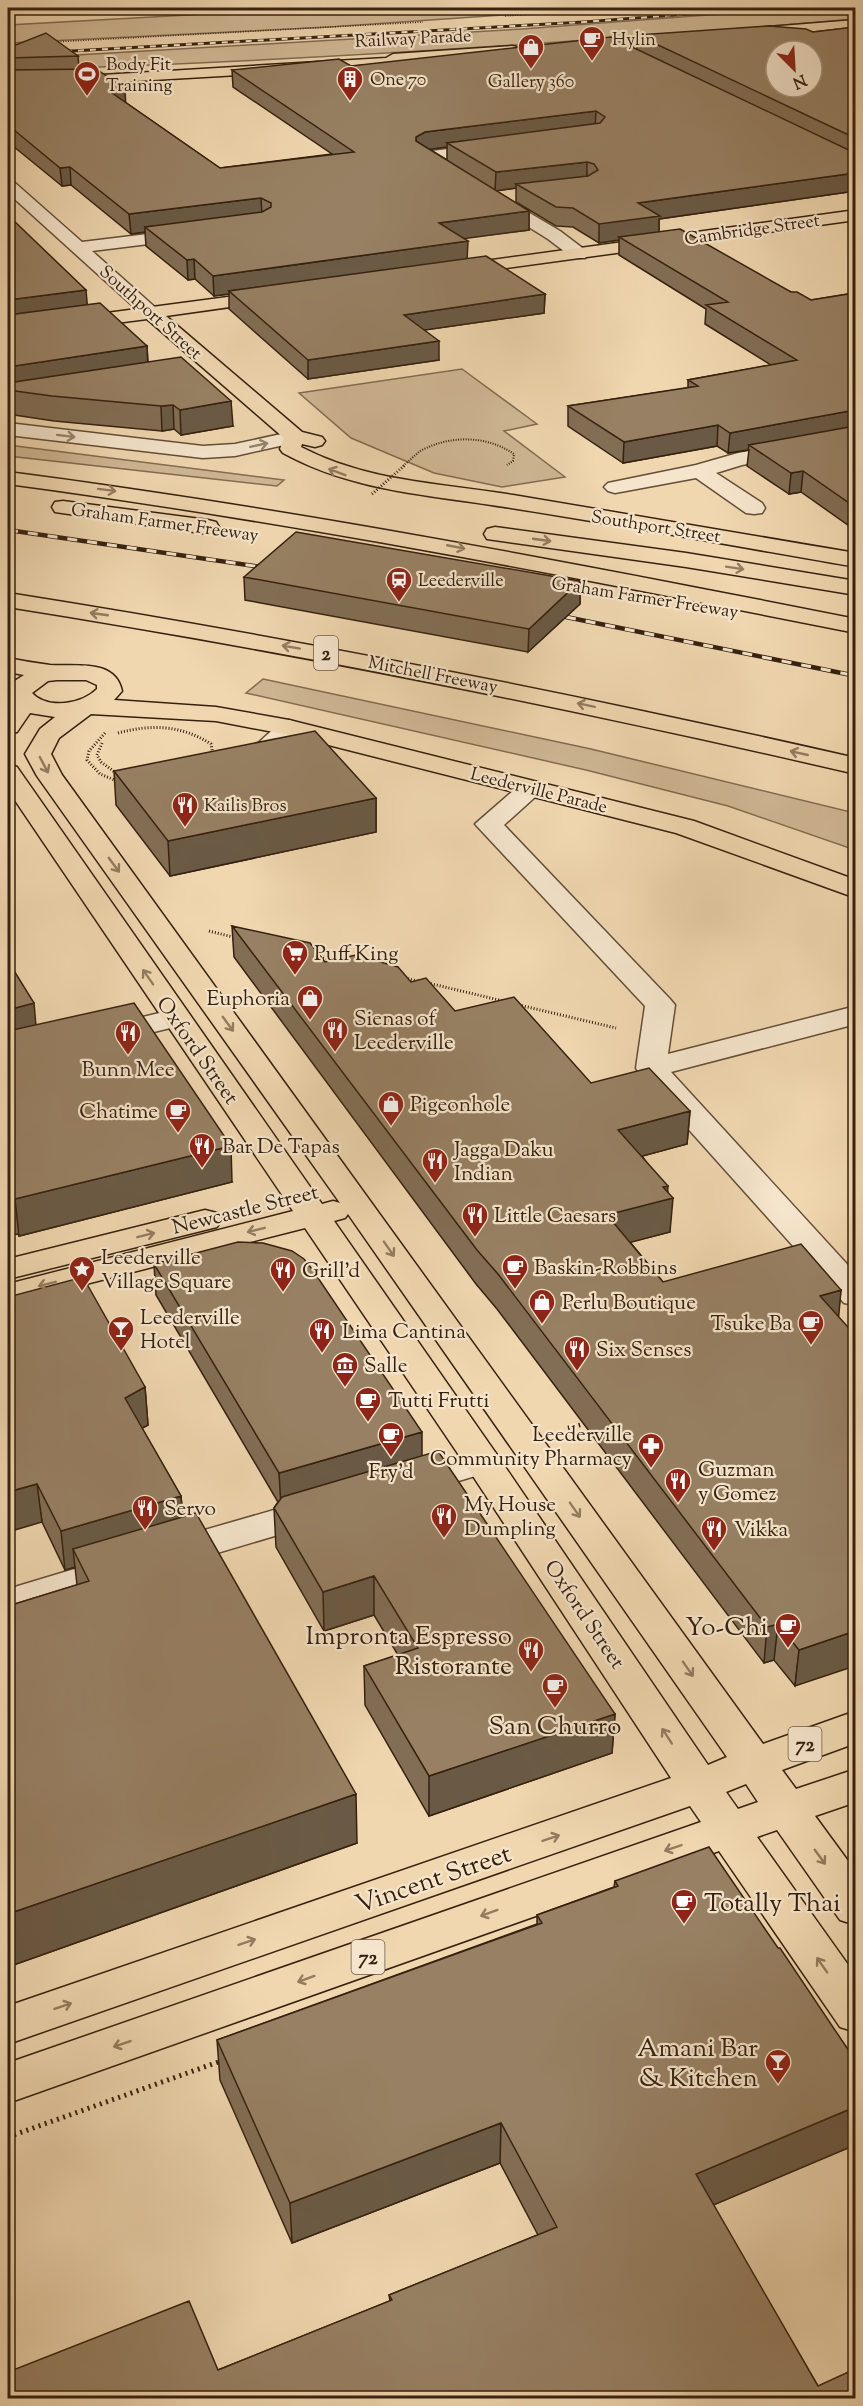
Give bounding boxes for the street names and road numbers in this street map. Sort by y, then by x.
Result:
street label: Railway Parade [354,24,472,56]
street label: Cambridge Street [683,209,822,253]
street label: Southport Street [92,260,207,367]
street label: Graham Farmer Freeway [69,498,260,550]
street label: Southport Street [589,505,722,551]
street label: Graham Farmer Freeway [549,571,740,627]
road number: 2 [314,636,338,670]
street label: Mitchell Freeway [365,651,500,701]
street label: Leederville Parade [467,762,610,822]
street label: Oxford Street [148,991,245,1111]
street label: Newcastle Street [169,1178,322,1244]
street label: Oxford Street [536,1554,631,1676]
road number: 72 [788,1727,822,1761]
street label: Vincent Street [351,1836,517,1924]
road number: 72 [352,1940,385,1974]

